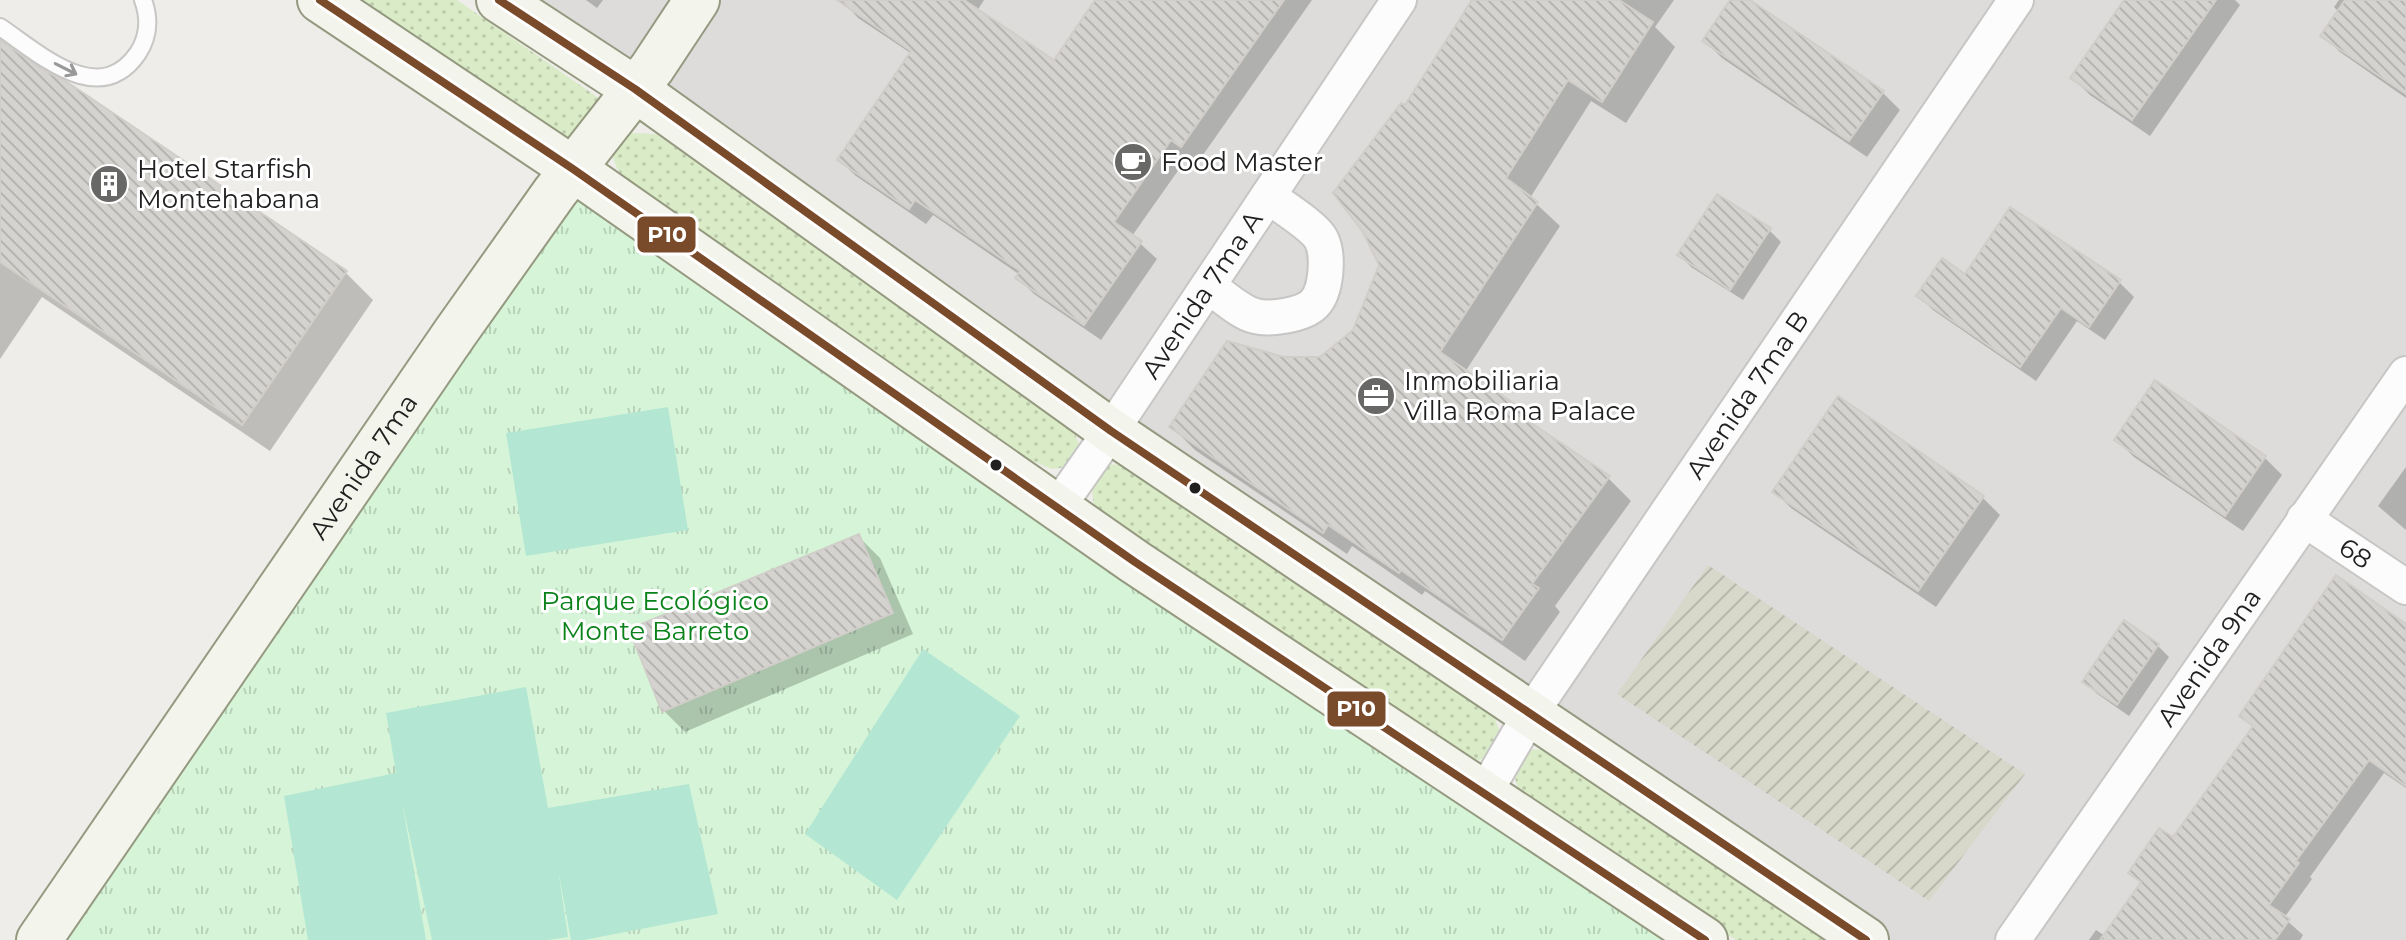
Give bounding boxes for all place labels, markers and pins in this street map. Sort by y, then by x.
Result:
cafe icon: Food Master [1112,141,1154,183]
place label: Food Master [1161,146,1323,178]
place label: Hotel Starfish Montehabana [137,153,320,215]
building icon: Hotel Starfish Montehabana [88,163,130,205]
place label: Inmobiliaria Villa Roma Palace [1404,365,1636,427]
office icon: Inmobiliaria Villa Roma Palace [1355,375,1397,417]
unlabelled marker [988,457,1004,473]
unlabelled marker [1187,480,1203,496]

